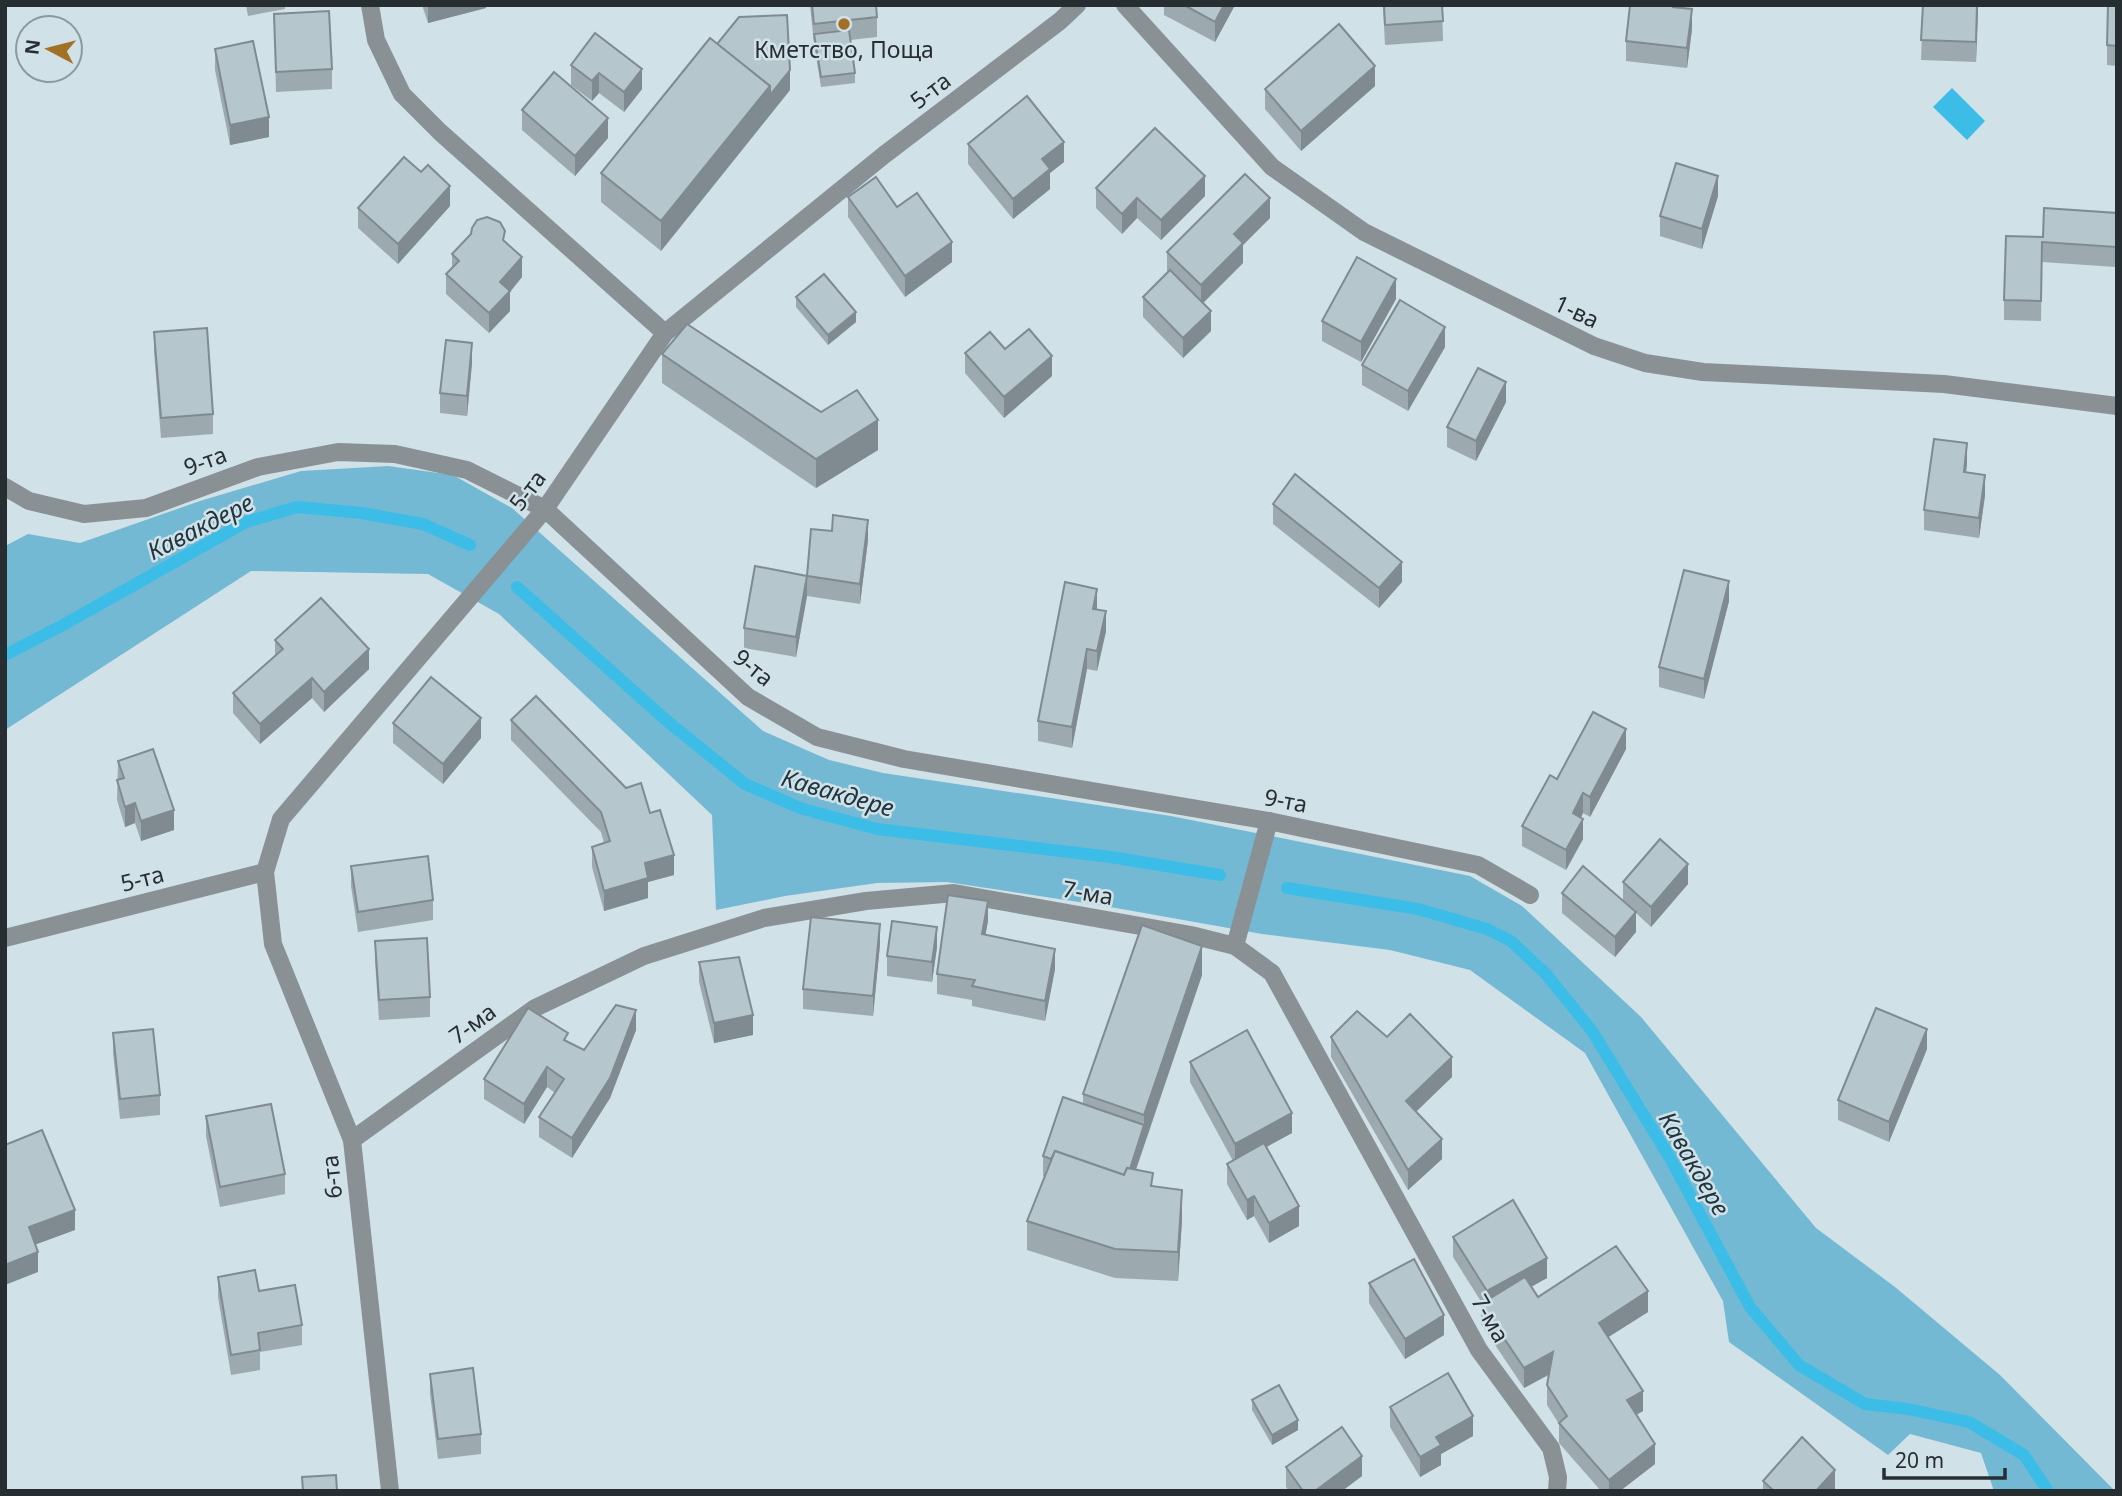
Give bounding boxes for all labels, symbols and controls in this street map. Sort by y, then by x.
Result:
north arrow [14,14,84,84]
marker: Кметство, Поща [836,16,852,32]
place label: Кметство, Поща [754,33,934,65]
text: N [18,38,46,56]
street label: 5-та [903,64,957,116]
street label: 1-ва [1549,287,1605,335]
street label: 9-та [179,438,231,482]
street label: 5-та [501,463,553,517]
water label: Кавакдере [141,485,259,567]
street label: 9-та [727,641,781,693]
water label: Кавакдере [778,760,898,824]
street label: 9-та [1262,780,1310,820]
street label: 5-та [117,857,167,899]
street label: 7-ма [1060,872,1116,912]
street label: 7-ма [442,995,502,1051]
water label: Кавакдере [1652,1105,1738,1221]
street label: 6-та [313,1154,349,1200]
street label: 7-ма [1464,1288,1518,1348]
scale bar [1884,1436,2005,1480]
text: 20 m [1895,1446,1944,1474]

